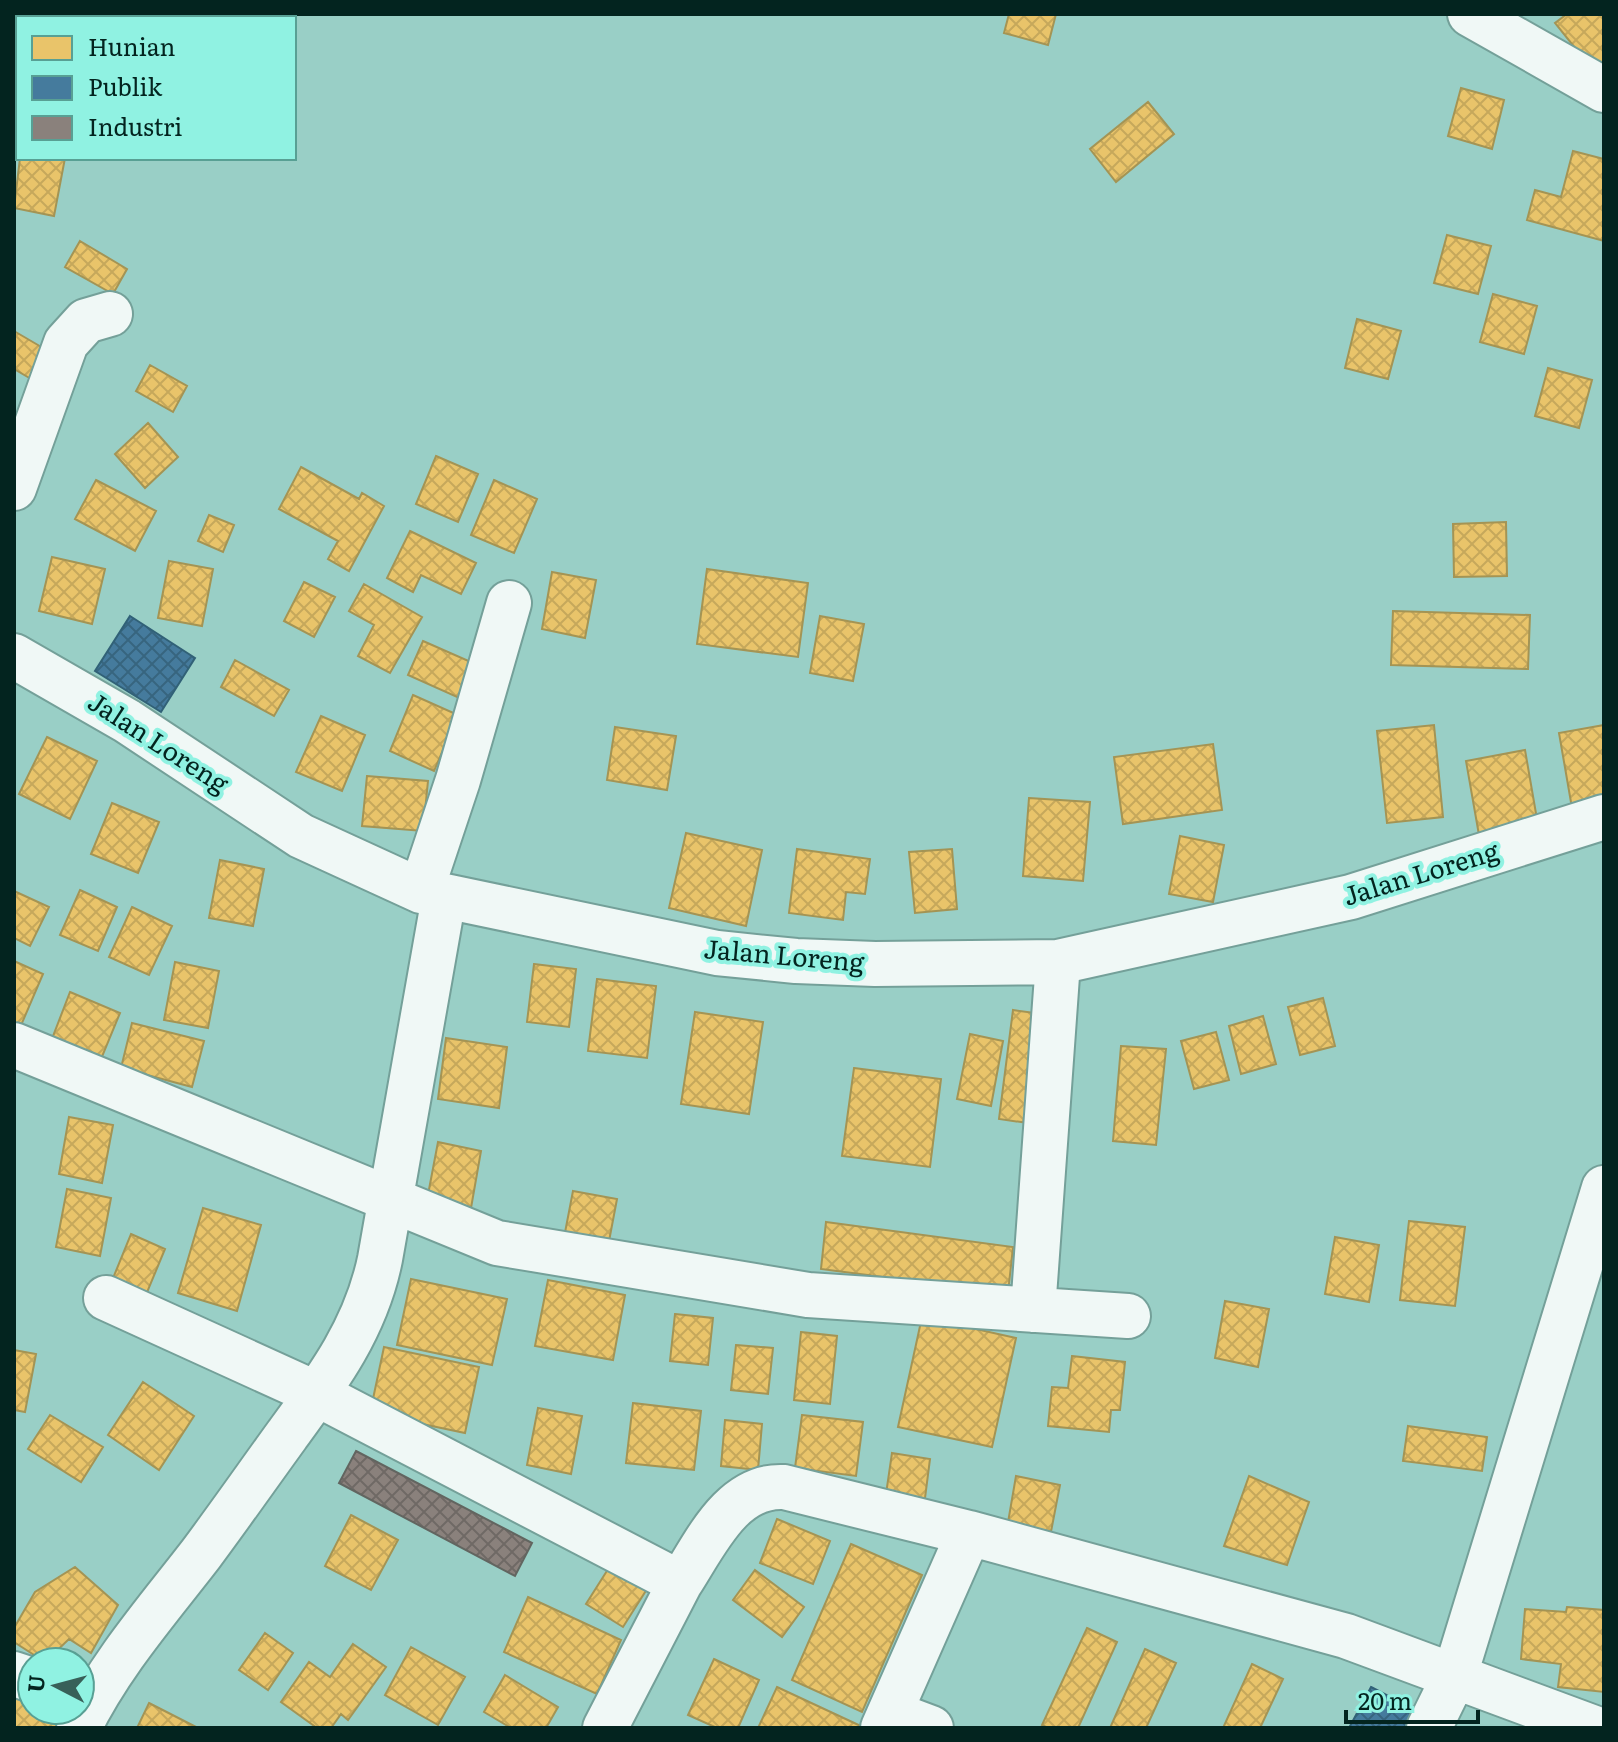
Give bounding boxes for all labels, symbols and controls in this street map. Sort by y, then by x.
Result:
legend [16,16,296,160]
text: Hunian [88,28,175,63]
text: Publik [88,68,162,103]
text: Industri [88,108,182,143]
street label: Jalan Loreng [81,681,238,801]
street label: Jalan Loreng [1338,829,1503,914]
street label: Jalan Loreng [702,927,867,980]
north arrow [16,1646,96,1726]
text: U [17,1673,52,1694]
scale bar [1346,1674,1478,1724]
text: 20 m [1358,1682,1412,1717]

